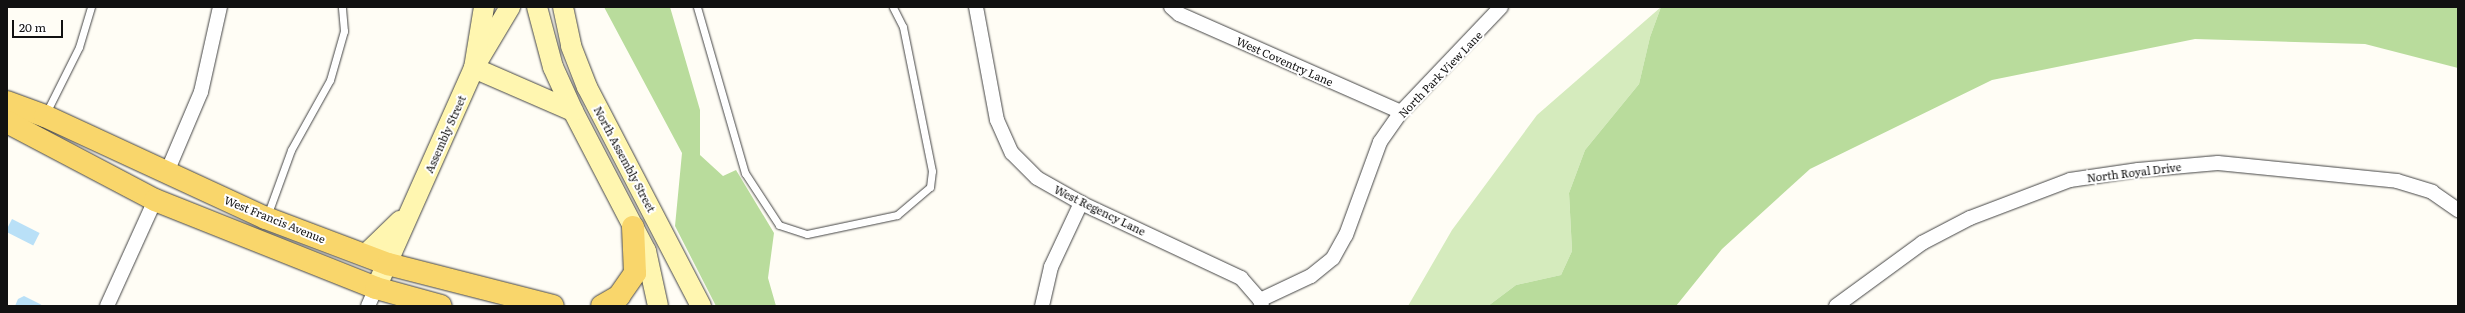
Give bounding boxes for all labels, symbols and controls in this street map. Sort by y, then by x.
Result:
scale bar [14,12,65,38]
text: 20 m [19,18,46,36]
street label: North Park View Lane [1395,28,1485,120]
street label: West Coventry Lane [1235,34,1335,88]
street label: Assembly Street [422,93,468,175]
street label: North Assembly Street [591,104,659,214]
street label: North Royal Drive [2086,160,2182,184]
street label: West Regency Lane [1052,182,1148,238]
street label: West Francis Avenue [223,193,327,245]

